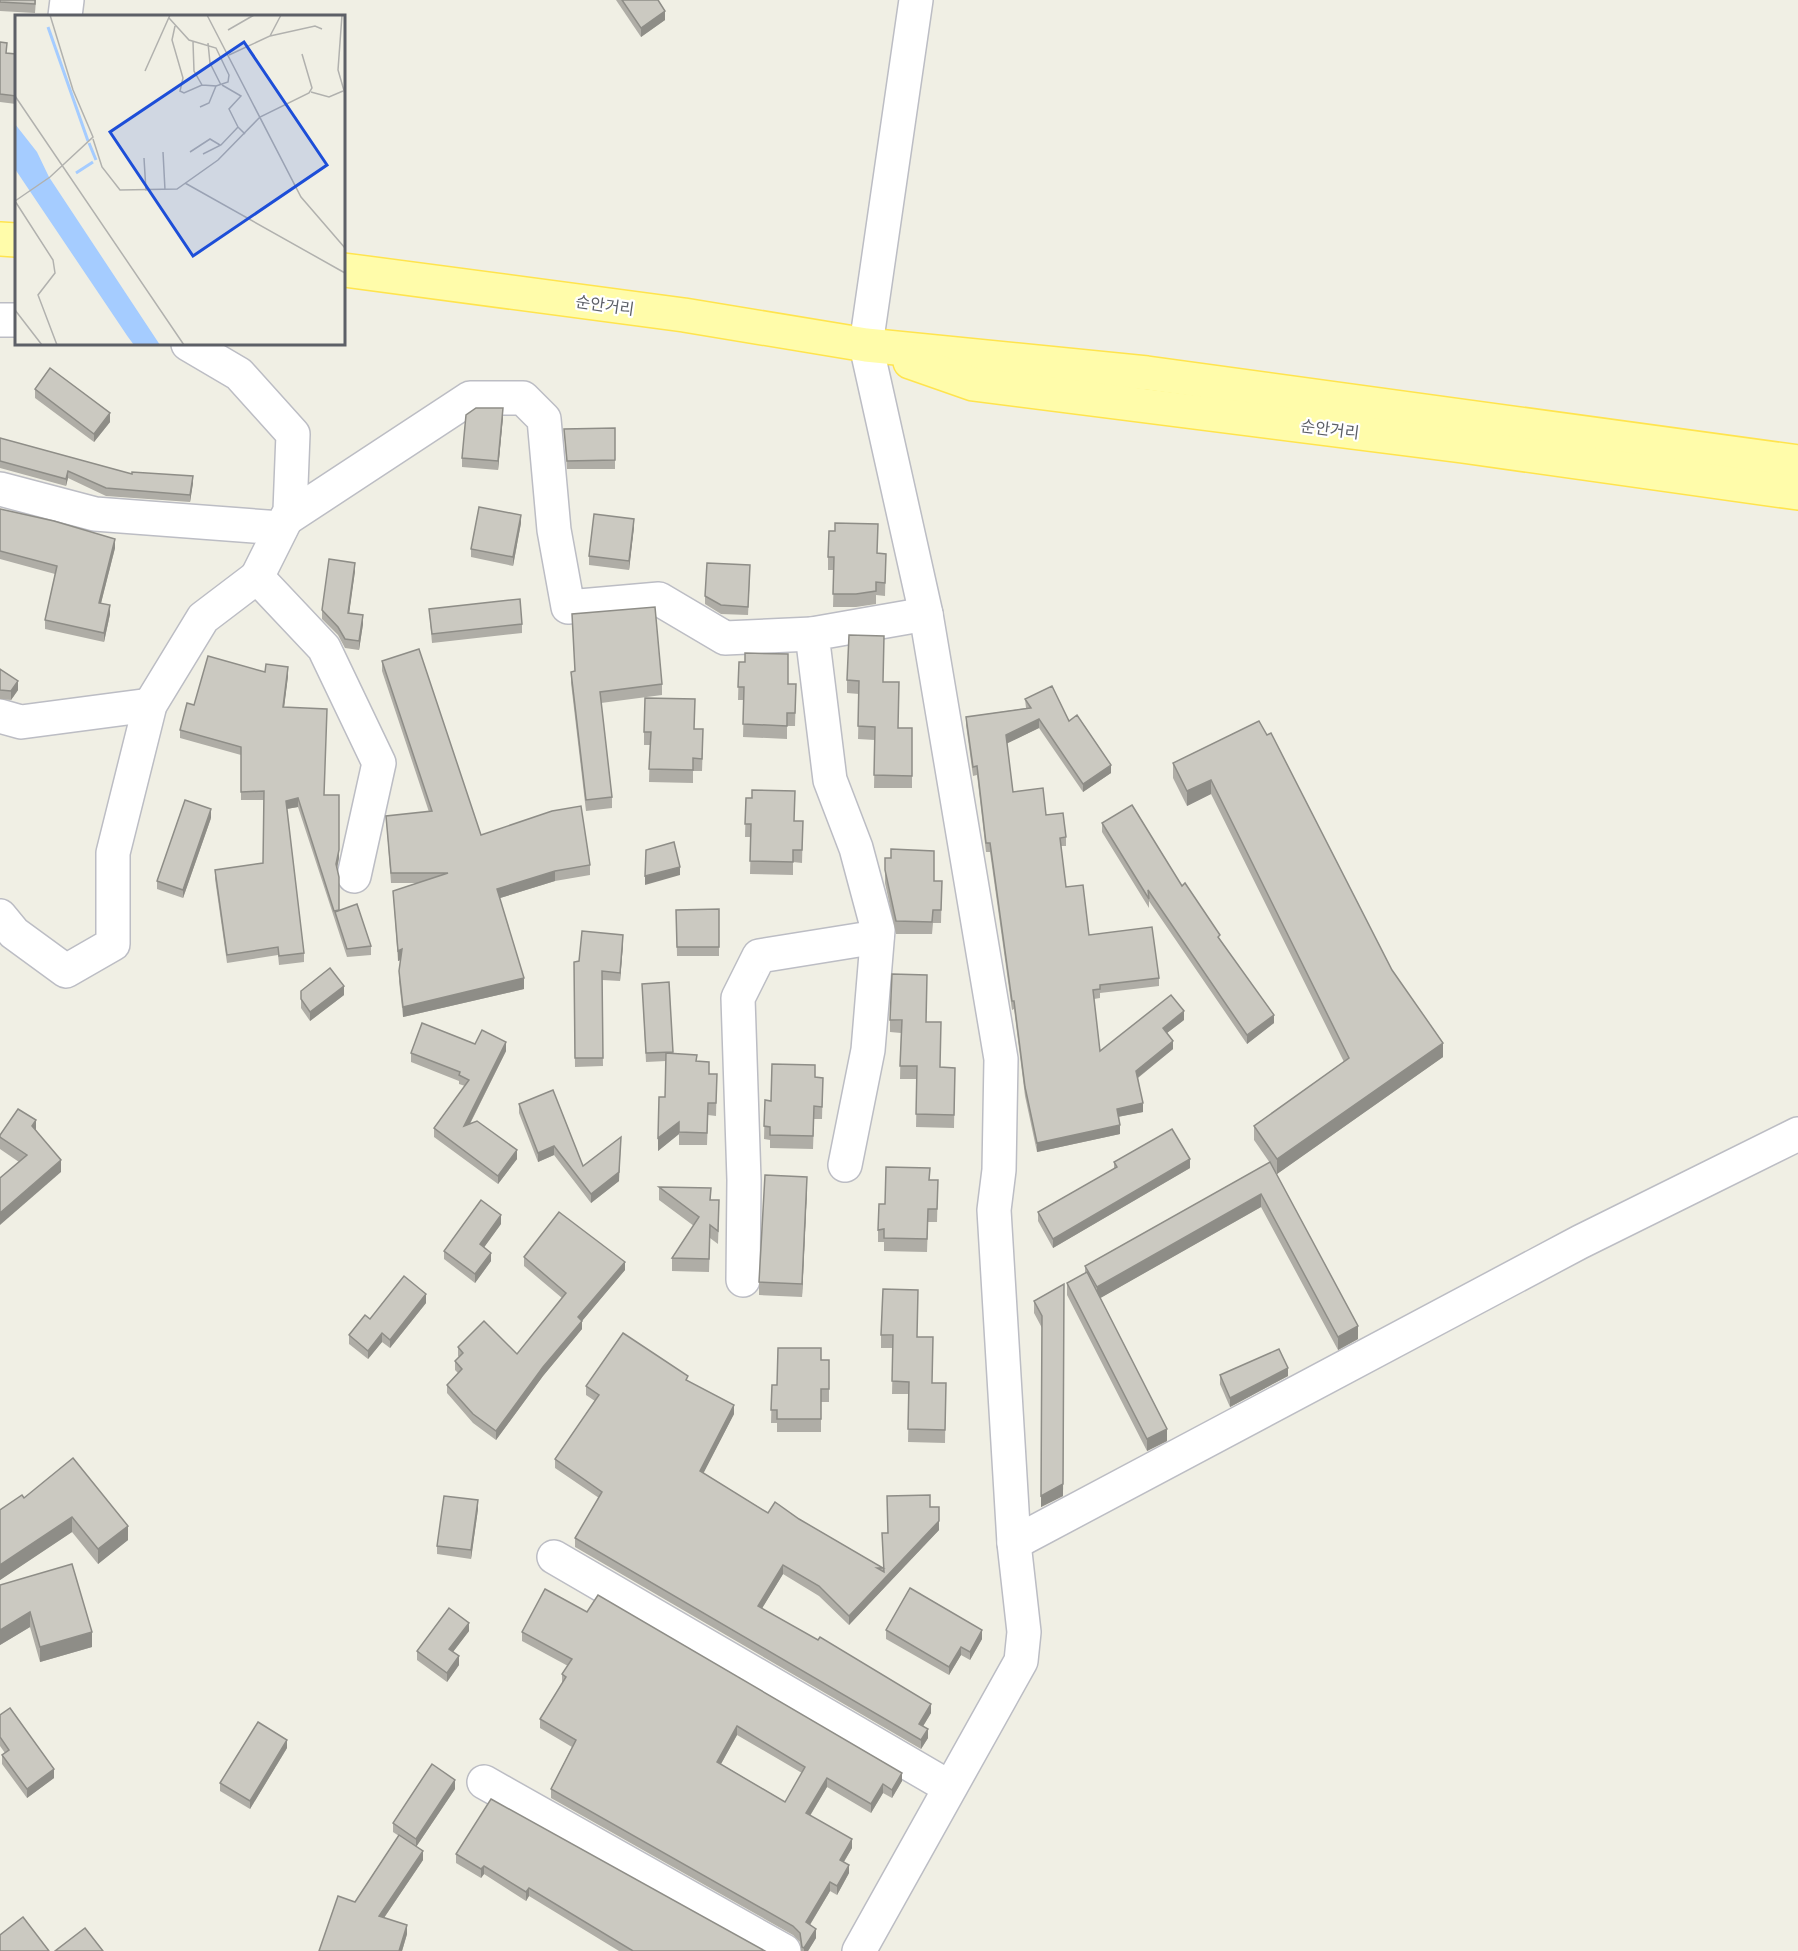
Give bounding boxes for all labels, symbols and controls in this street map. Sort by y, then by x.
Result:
inset map [15,15,345,345]
street label: 순안거리 [574,291,636,319]
street label: 순안거리 [1300,415,1360,443]

